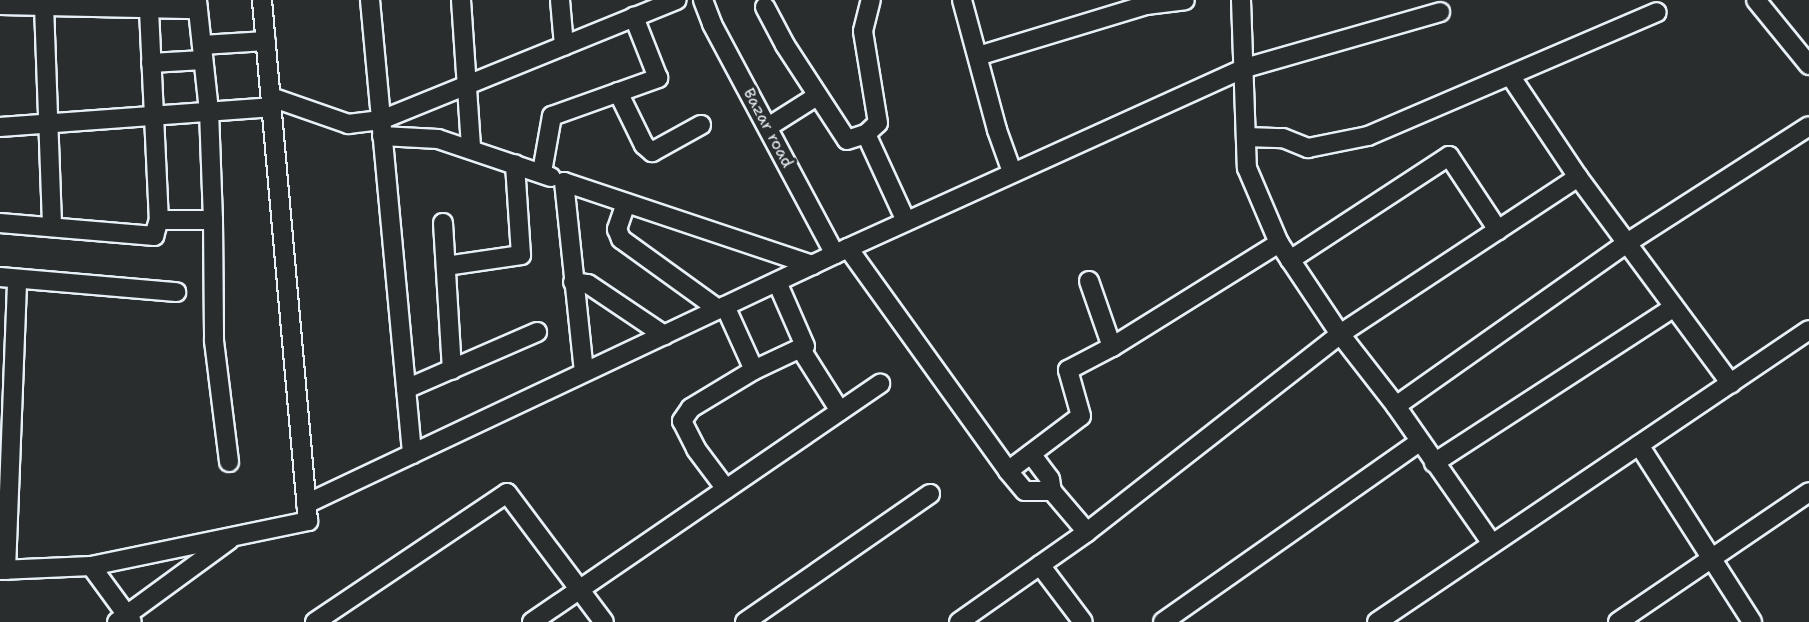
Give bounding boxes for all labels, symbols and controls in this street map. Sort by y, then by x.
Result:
street label: Bazar road [739,85,797,171]

